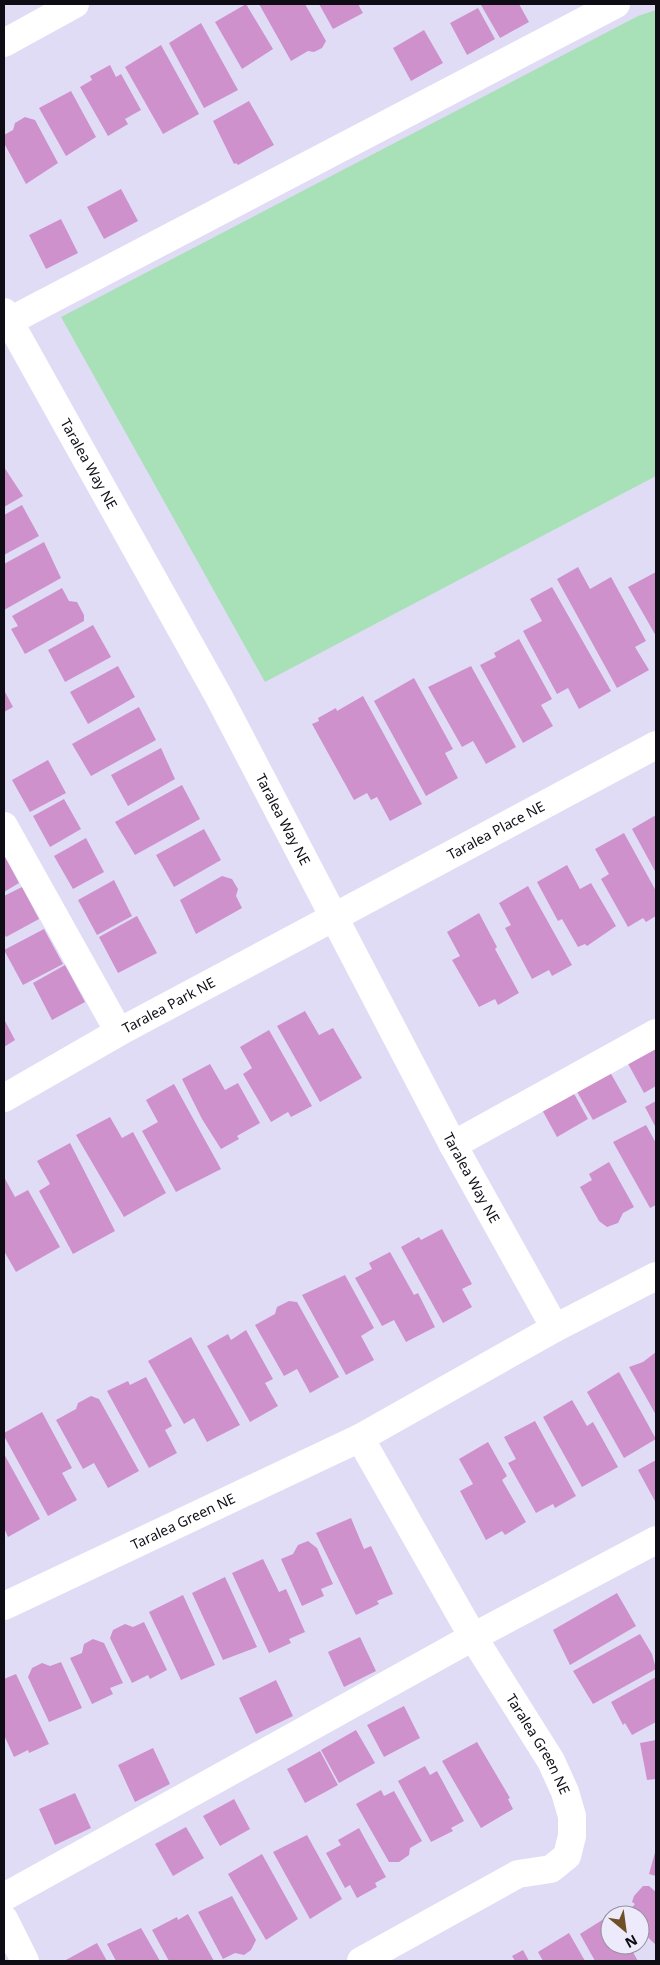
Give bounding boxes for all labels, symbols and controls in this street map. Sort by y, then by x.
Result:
street label: Taralea Way NE [56,415,122,512]
street label: Taralea Way NE [252,770,315,868]
street label: Taralea Place NE [444,796,548,864]
street label: Taralea Park NE [119,972,218,1038]
street label: Taralea Way NE [439,1129,505,1226]
street label: Taralea Green NE [128,1488,238,1554]
street label: Taralea Green NE [502,1690,575,1797]
north arrow [600,1905,650,1955]
text: N [622,1931,641,1953]

